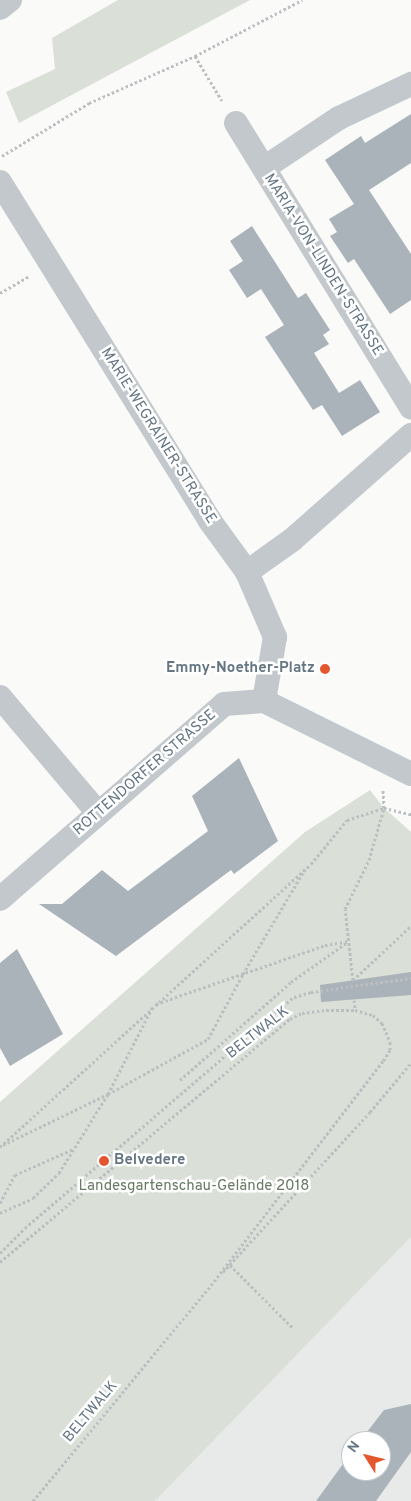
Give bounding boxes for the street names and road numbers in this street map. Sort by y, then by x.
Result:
street label: MARIA-VON-LINDEN-STRASSE [259,171,387,359]
street label: MARIE-WEGRAINER-STRASSE [96,345,220,527]
street label: ROTTENDORFER STRASSE [70,706,220,840]
street label: BELTWALK [223,1003,293,1063]
street label: BELTWALK [60,1378,122,1446]

